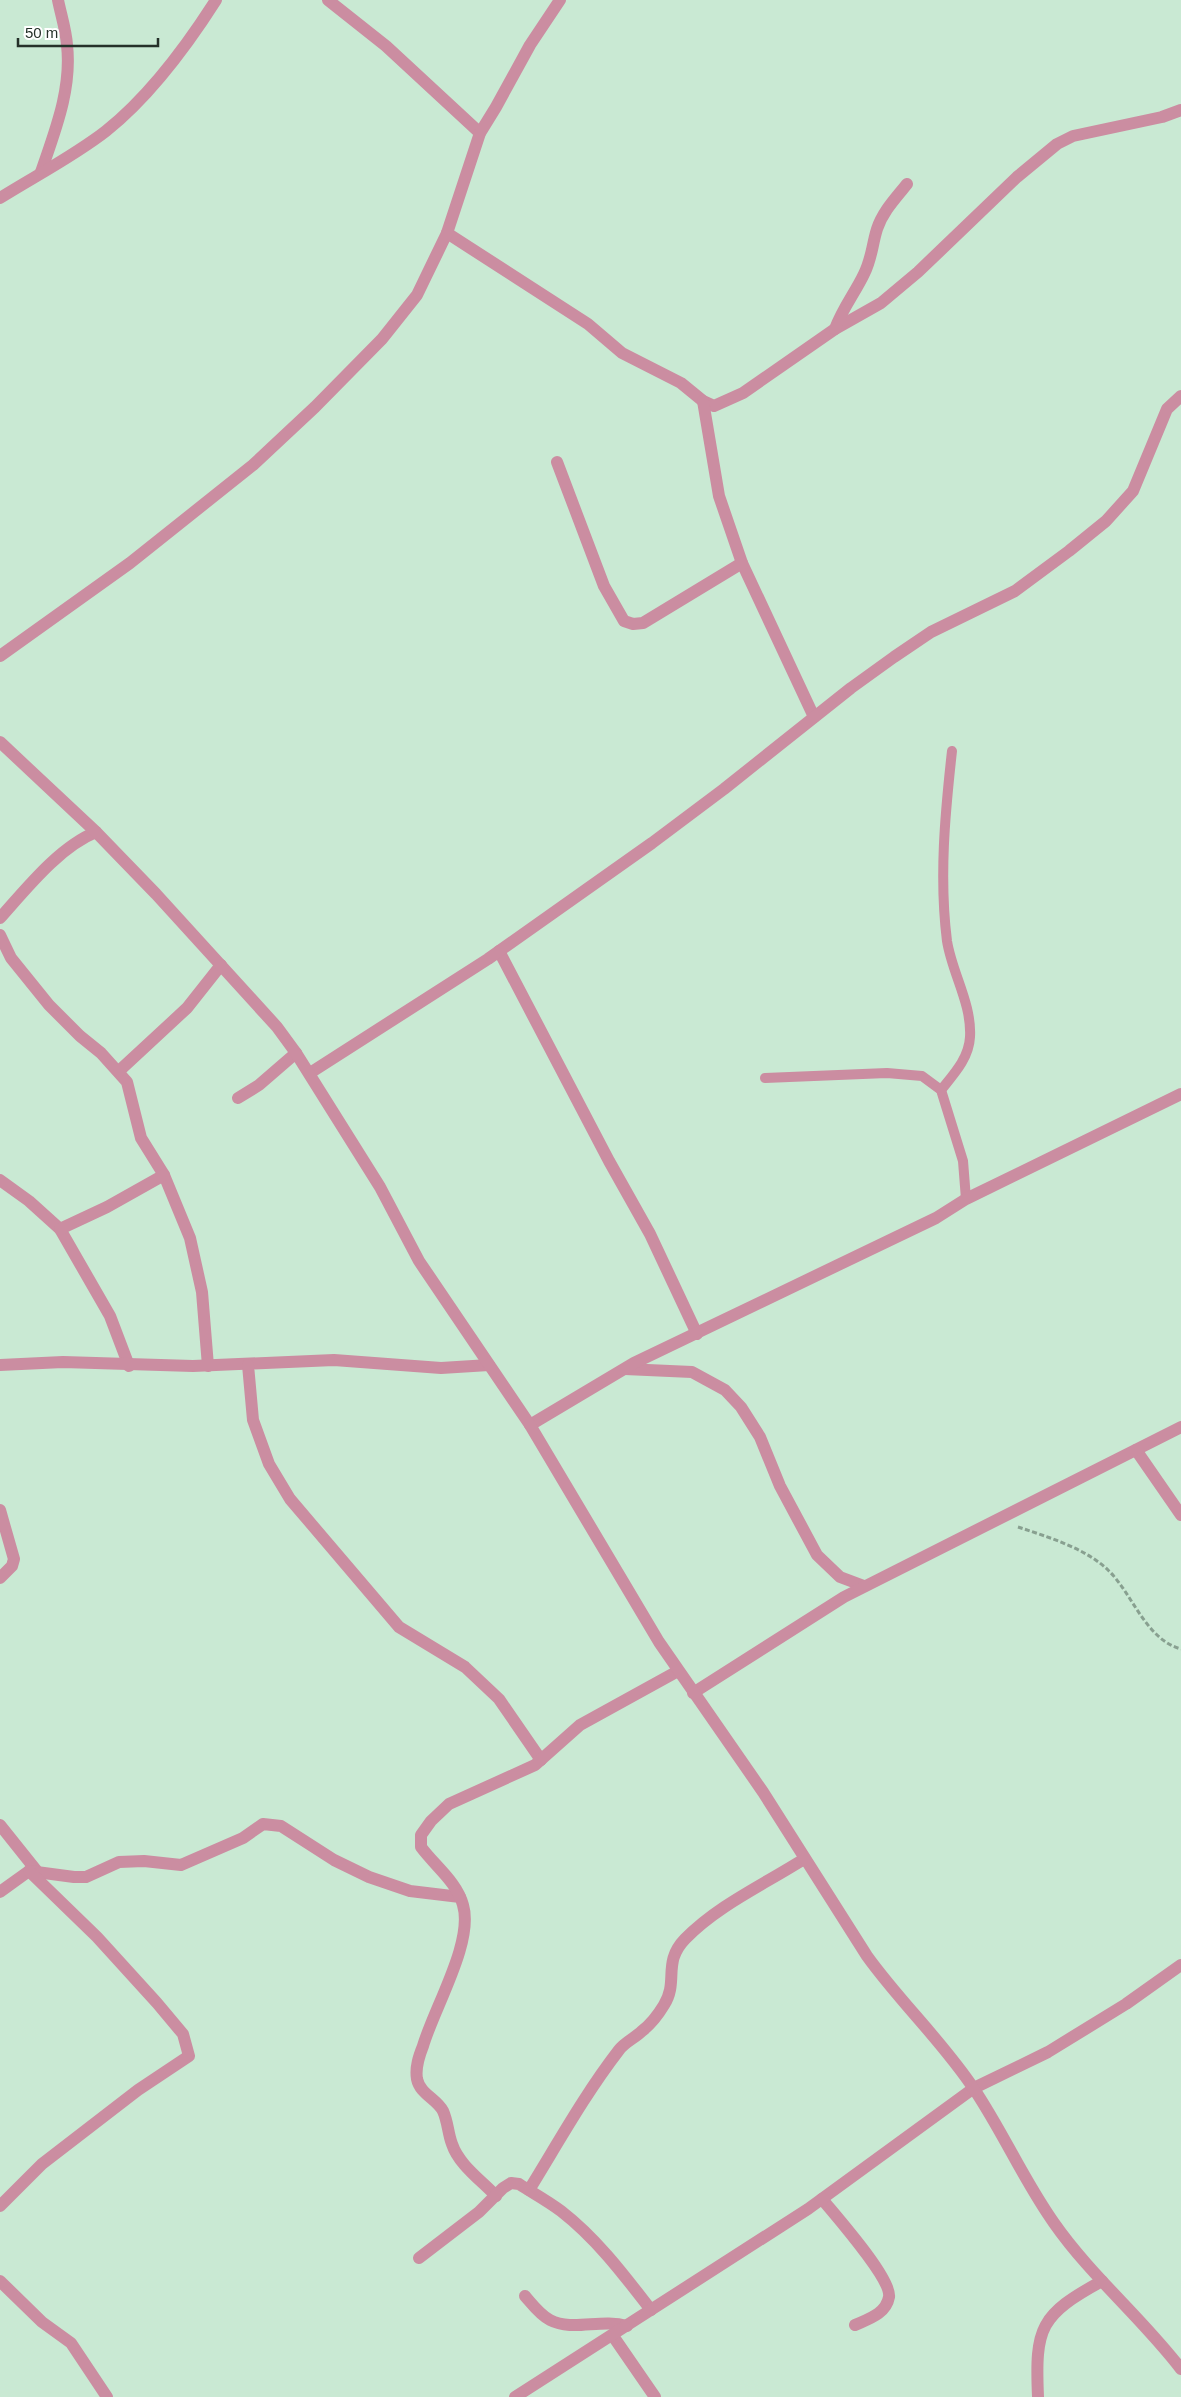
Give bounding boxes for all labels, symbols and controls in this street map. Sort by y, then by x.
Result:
scale bar [18,15,158,47]
text: 50 m [25,24,58,41]

